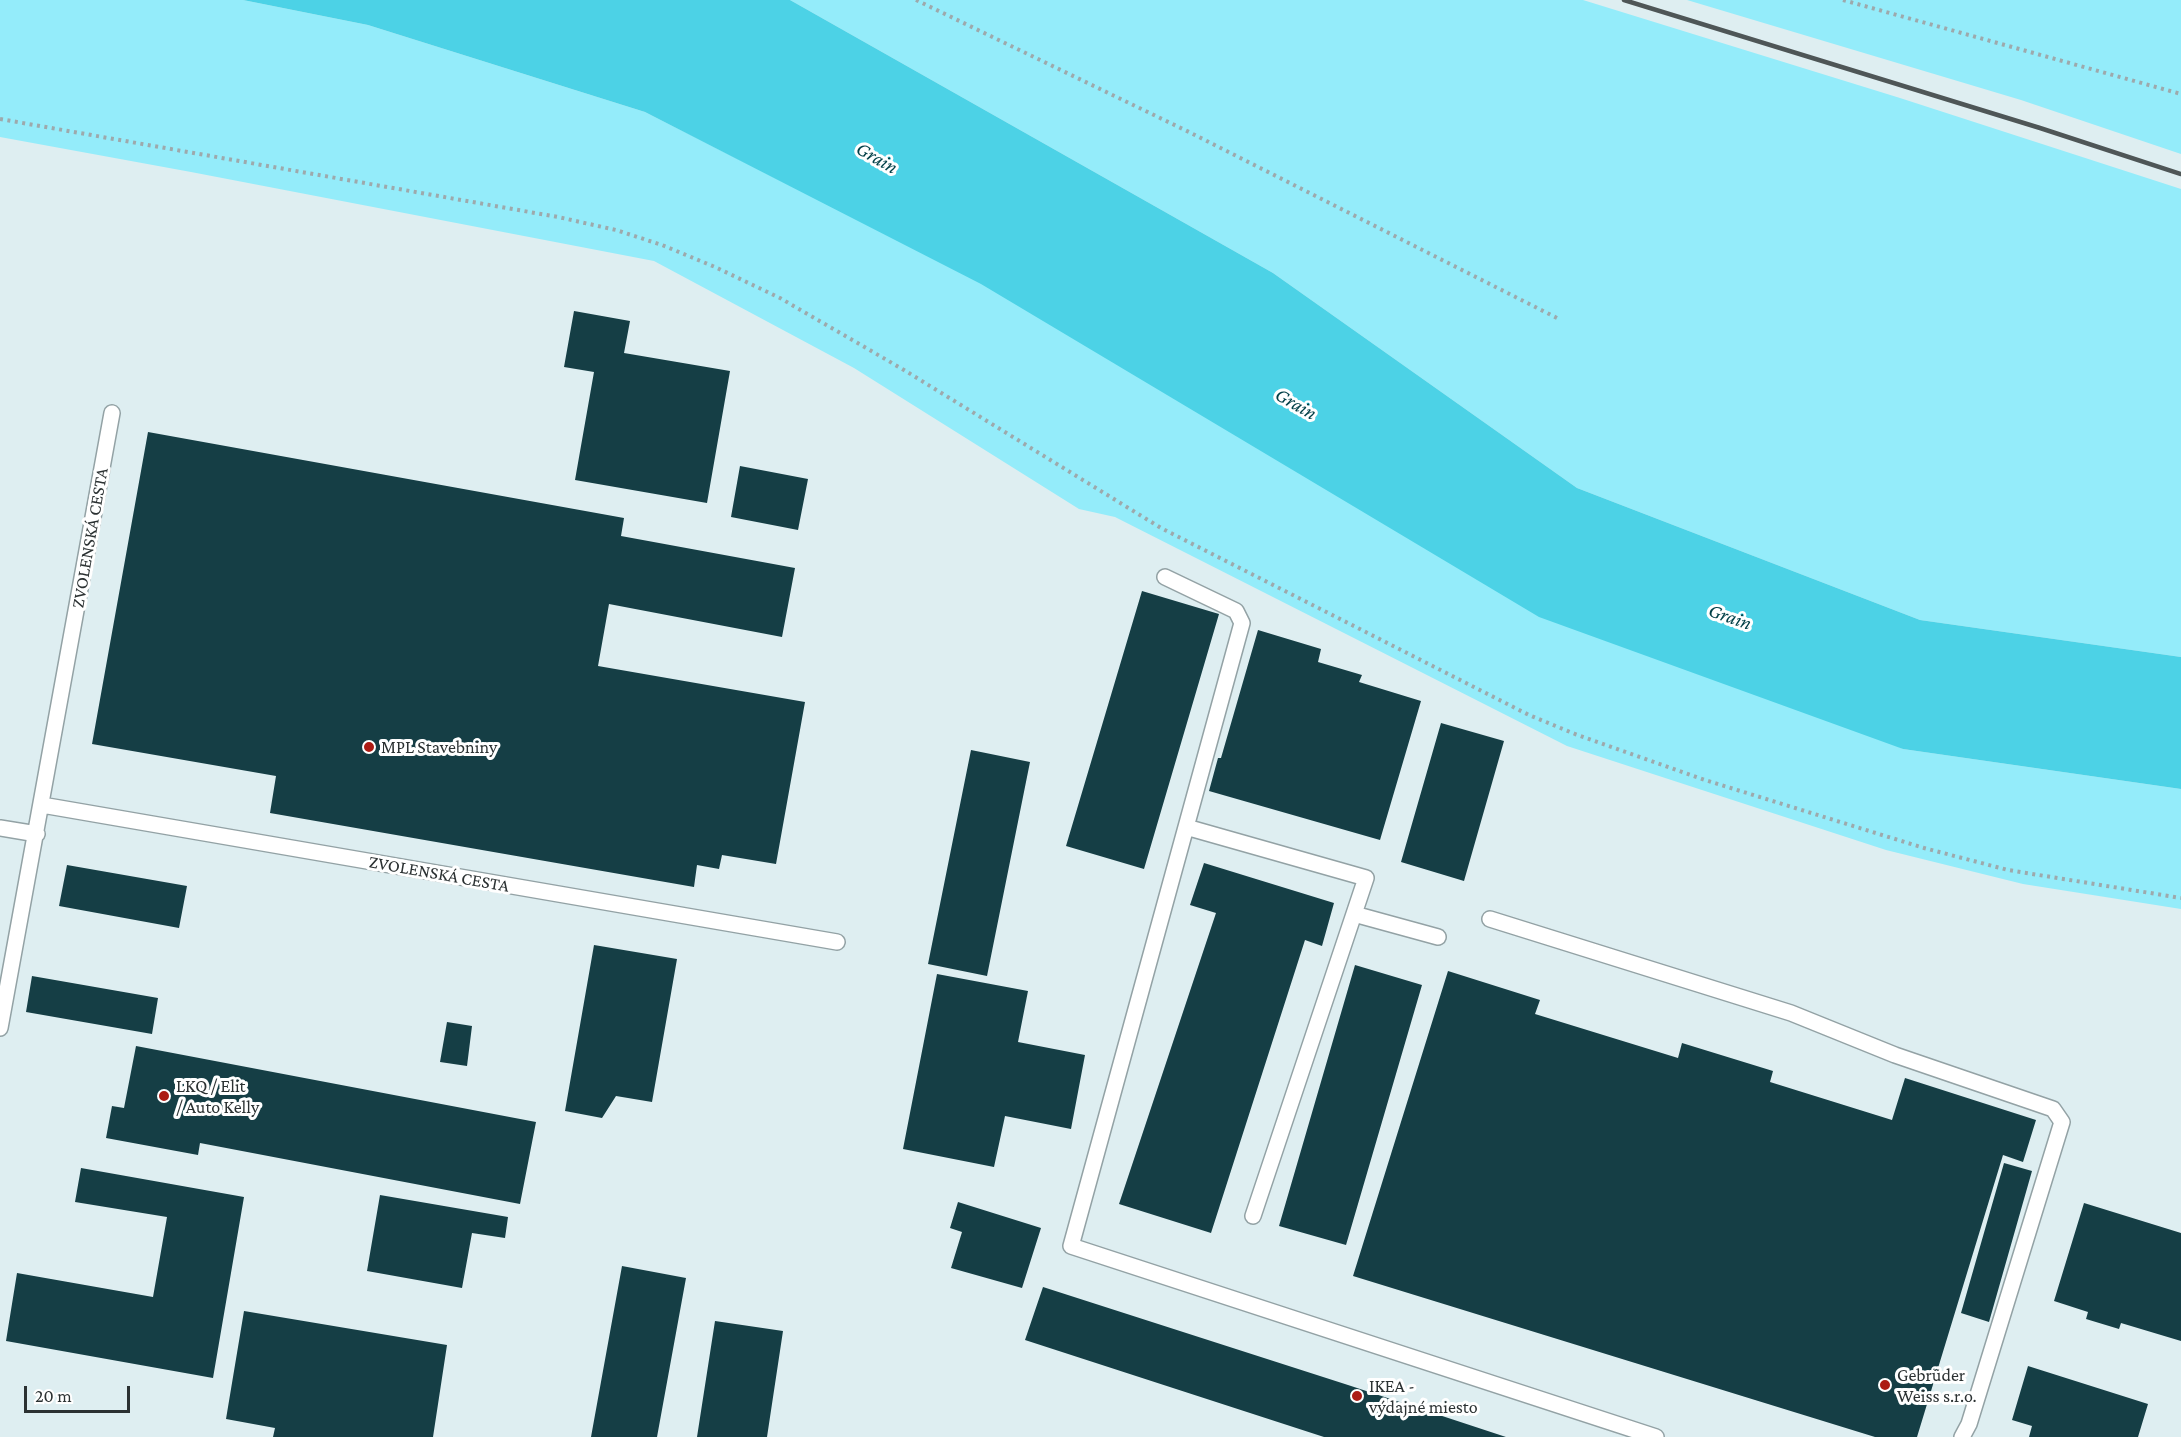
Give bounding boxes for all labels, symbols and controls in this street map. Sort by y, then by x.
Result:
water label: Grain [852,137,902,179]
water label: Grain [1271,383,1321,425]
street label: ZVOLENSKÁ CESTA [67,466,113,610]
water label: Grain [1705,598,1755,636]
place label: MPL Stavebniny [381,736,497,758]
marker: MPL Stavebniny [362,740,376,754]
street label: ZVOLENSKÁ CESTA [367,851,511,897]
place label: LKQ / Elit / Auto Kelly [176,1075,259,1118]
marker: LKQ / Elit / Auto Kelly [157,1089,171,1103]
place label: Gebrüder Weiss s.r.o. [1897,1364,1977,1406]
scale bar [27,1374,134,1412]
place label: IKEA - výdajné miesto [1369,1375,1478,1418]
marker: Gebrüder Weiss s.r.o. [1878,1378,1892,1392]
text: 20 m [35,1386,72,1406]
marker: IKEA - výdajné miesto [1350,1389,1364,1403]

